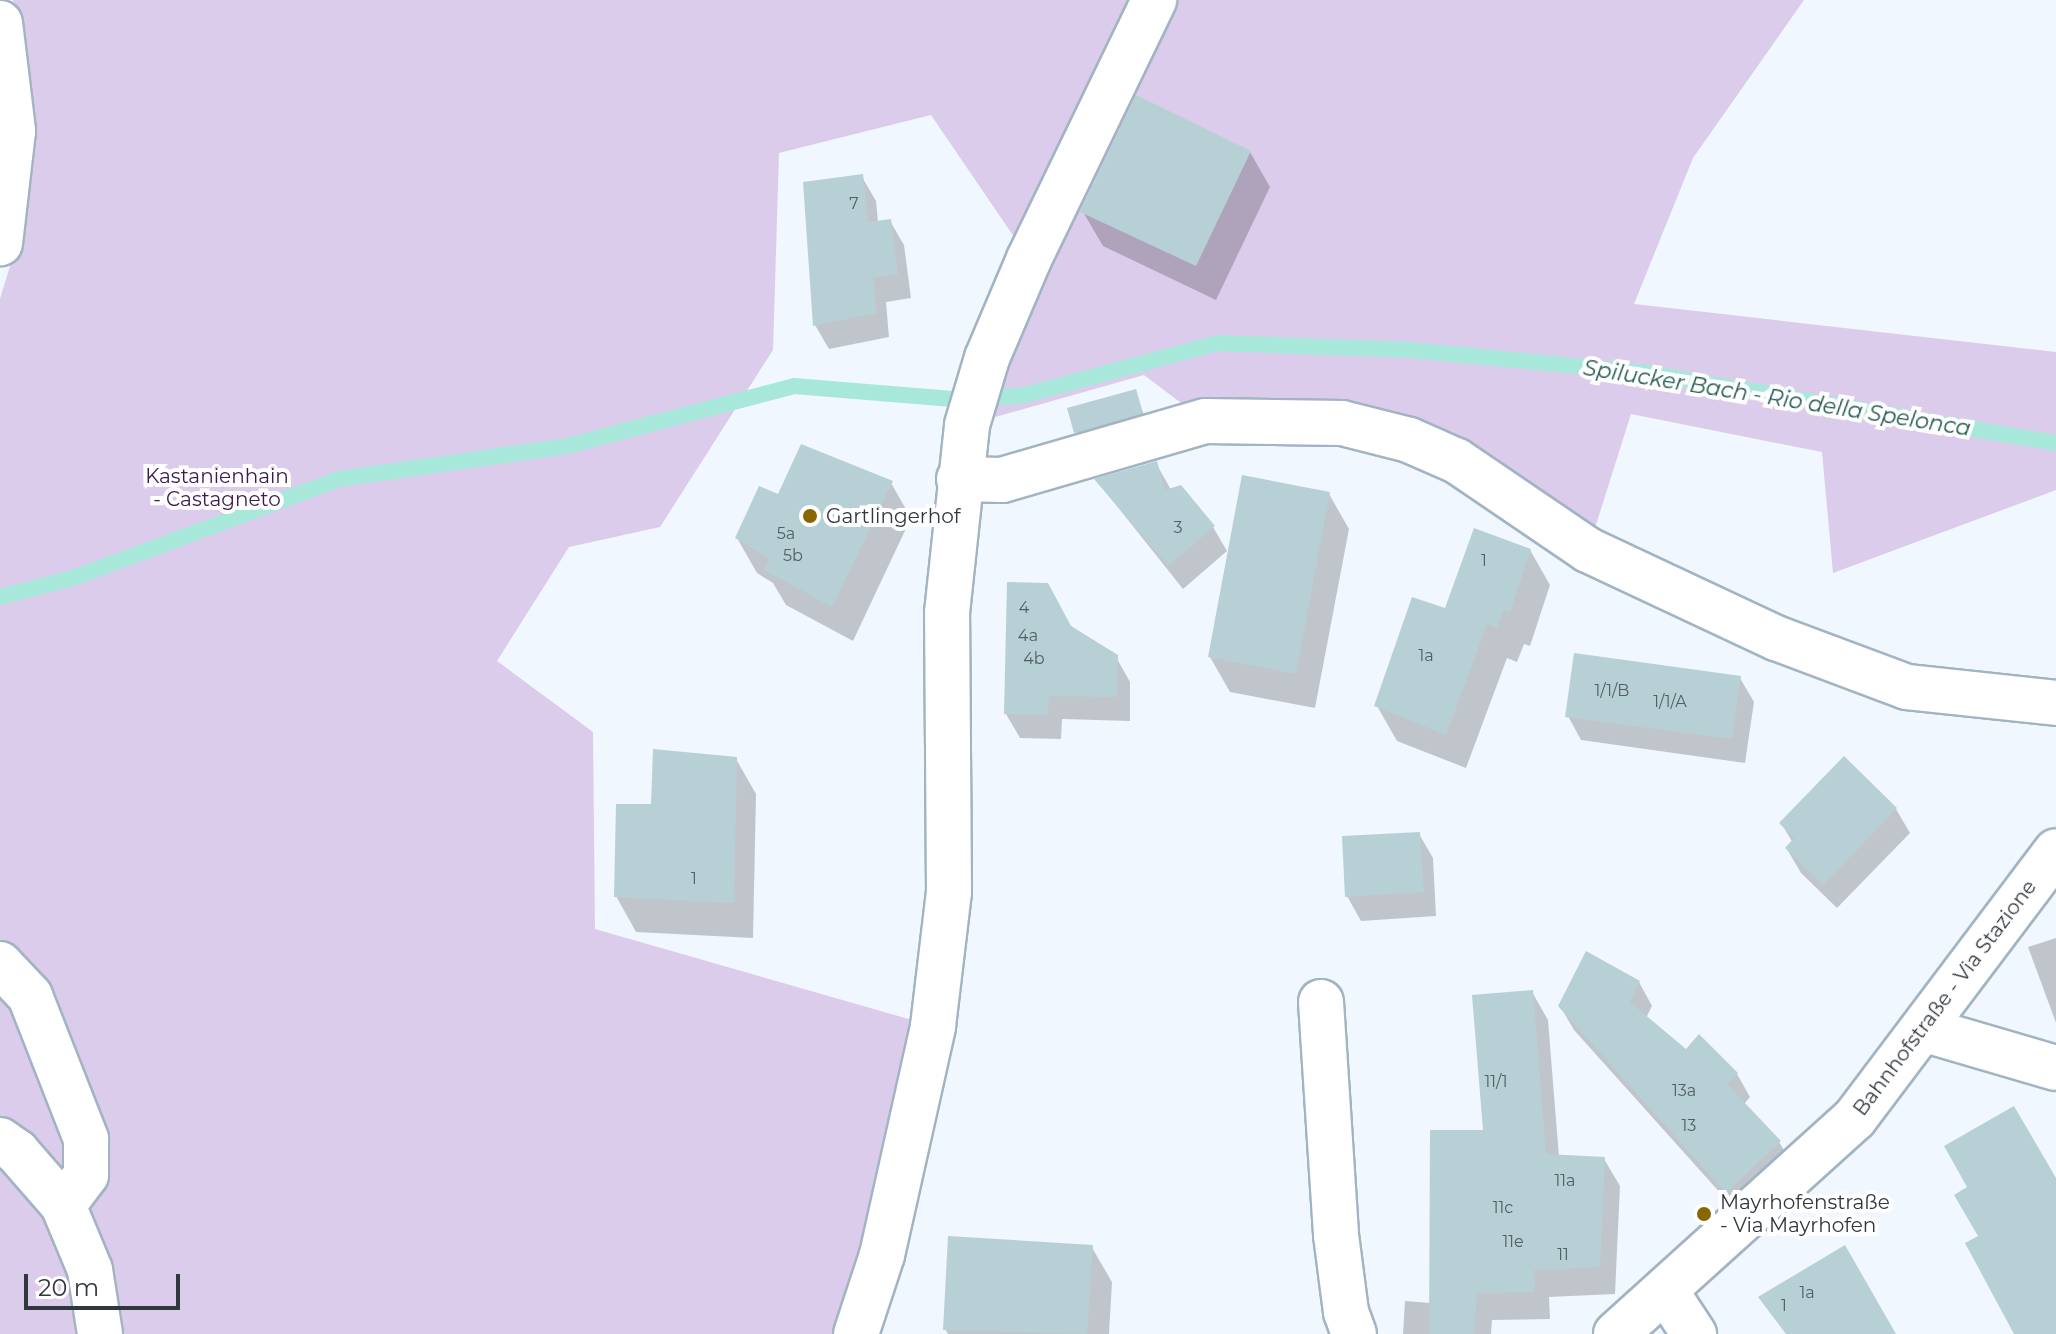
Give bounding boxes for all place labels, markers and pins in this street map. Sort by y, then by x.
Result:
place label: Gartlingerhof [826,504,960,528]
marker: Gartlingerhof [801,507,819,525]
place label: Mayrhofenstraße - Via Mayrhofen [1720,1190,1890,1237]
marker: Mayrhofenstraße - Via Mayrhofen [1695,1205,1713,1223]

